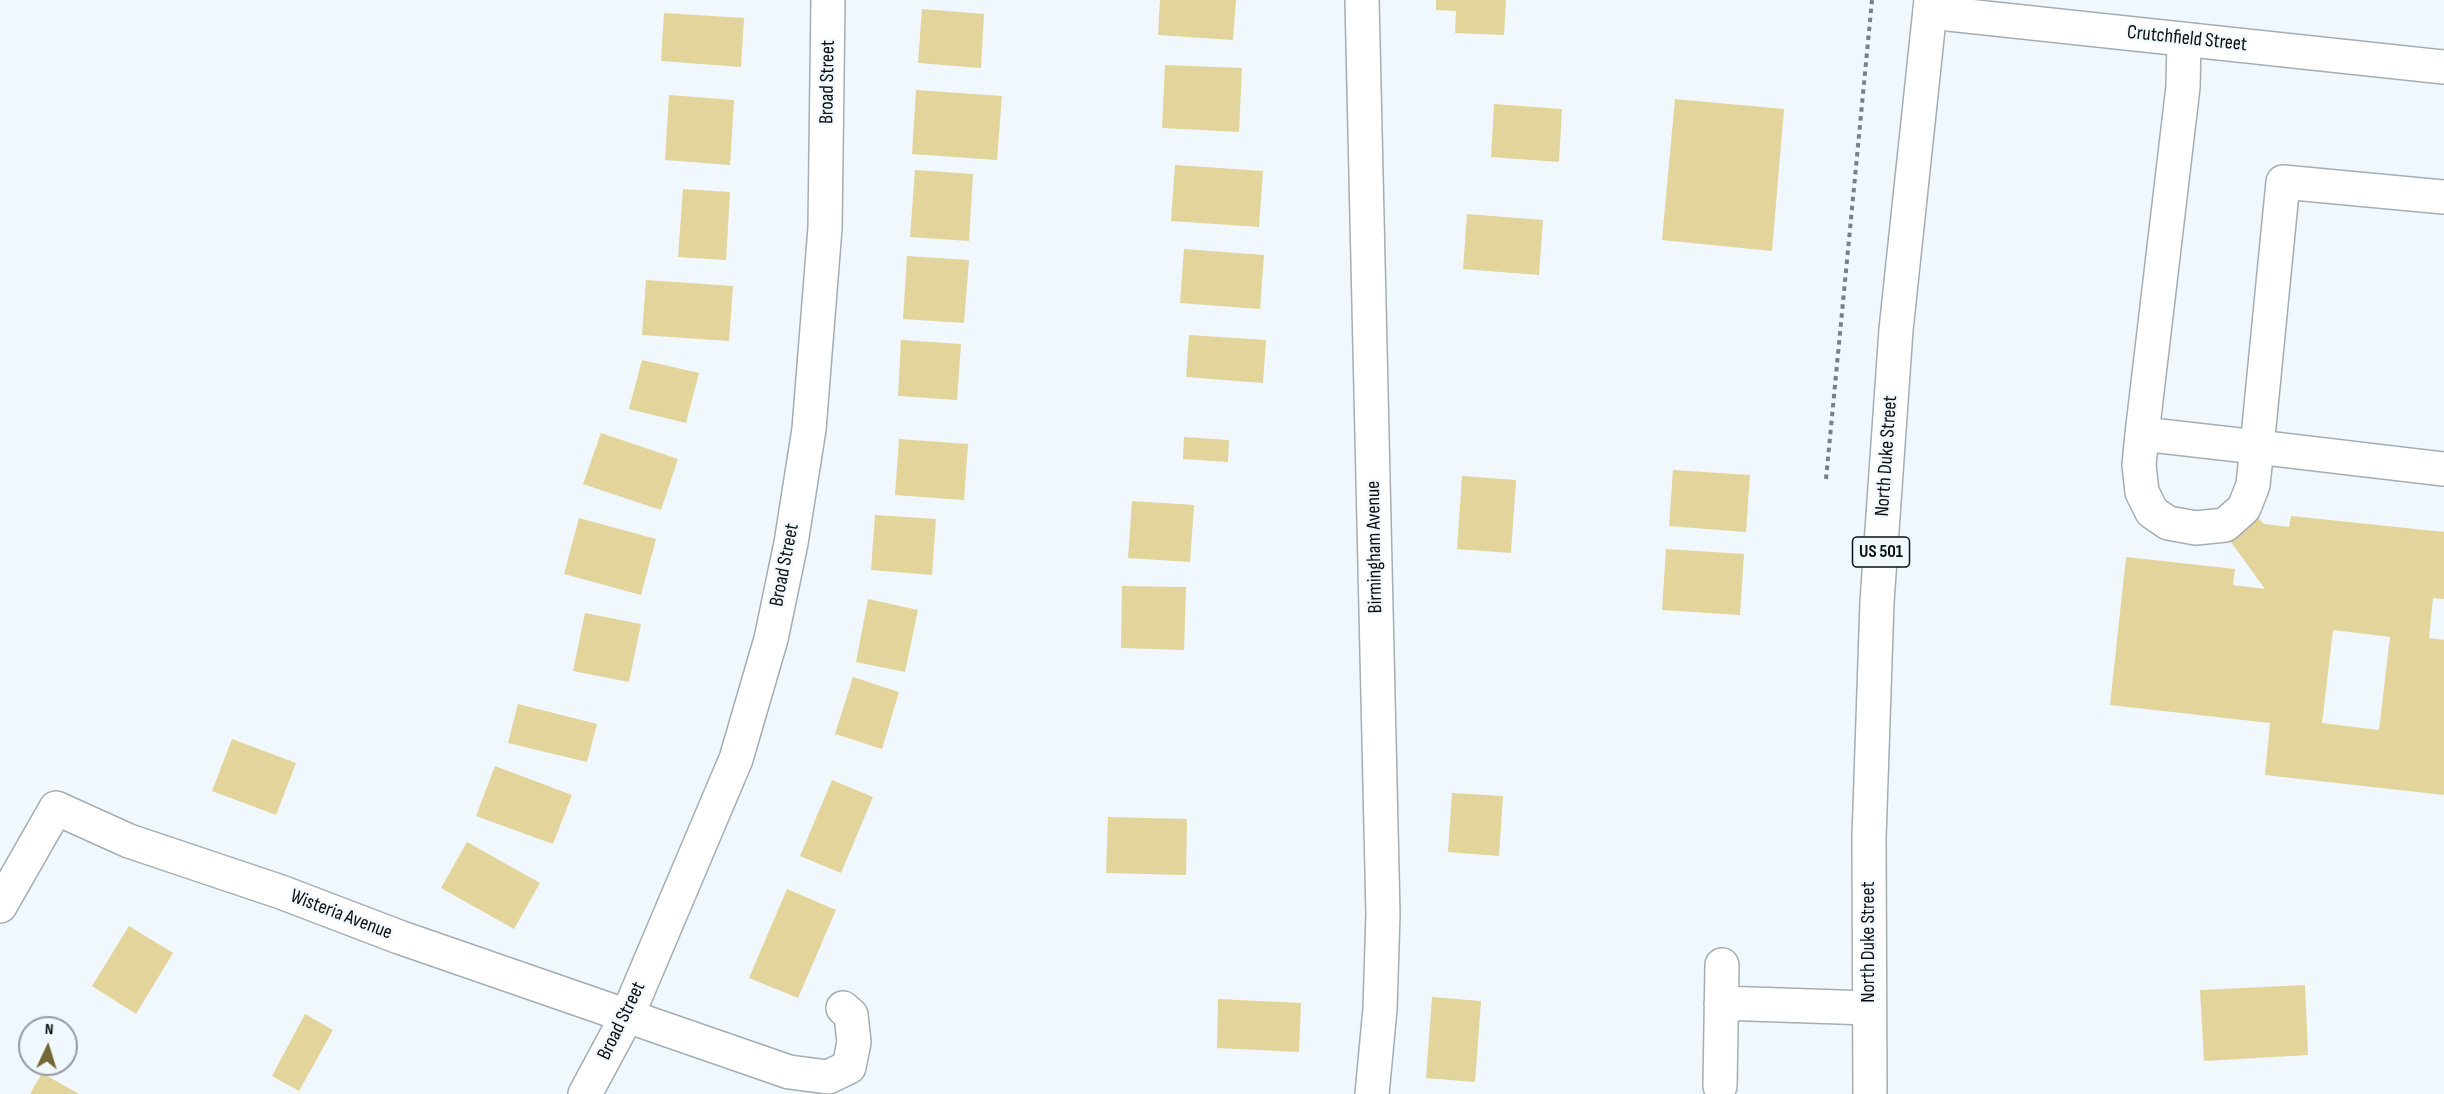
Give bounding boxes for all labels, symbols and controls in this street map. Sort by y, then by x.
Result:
street label: Crutchfield Street [2126,21,2248,57]
street label: Broad Street [815,40,841,124]
street label: North Duke Street [1871,395,1903,517]
street label: Birmingham Avenue [1362,480,1388,614]
street label: Broad Street [765,521,805,609]
road number: US 501 [1852,537,1910,567]
street label: North Duke Street [1857,881,1881,1003]
street label: Wisteria Avenue [287,885,395,945]
street label: Broad Street [593,978,651,1064]
north arrow [18,1016,78,1076]
text: N [44,1020,54,1039]

